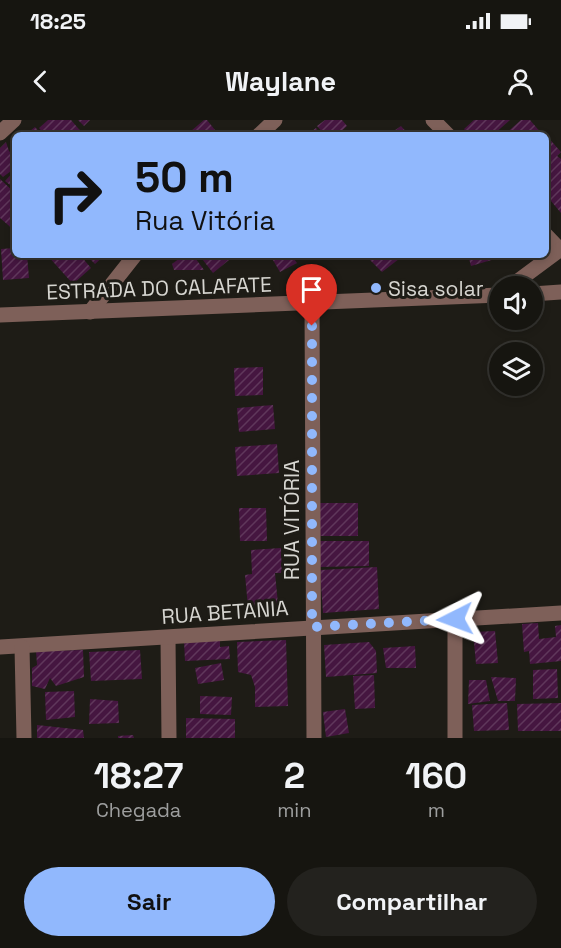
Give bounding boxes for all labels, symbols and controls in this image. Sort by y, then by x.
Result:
text: 18:25 [30,7,86,35]
text: Waylane [225,64,336,99]
icon: back [24,65,57,98]
icon: person [504,65,537,98]
text: 50 m [135,151,234,204]
icon: right [36,156,114,234]
text: Rua Vitória [135,203,275,238]
pin [286,264,337,326]
street label: ESTRADA DO CALAFATE [46,271,272,305]
icon: arrive [295,273,328,306]
place label: Sisa solar [388,275,484,302]
map controls [489,276,543,396]
button: sound [489,276,543,330]
marker: Sisa solar [369,281,383,295]
button: layers [489,342,543,396]
street label: RUA VITÓRIA [278,460,305,580]
position arrow [423,587,487,651]
street label: RUA BETANIA [161,594,289,630]
text: 18:27 [94,753,183,799]
text: 2 [284,753,305,799]
text: 160 [405,753,467,799]
text: Chegada [96,797,181,823]
text: min [277,797,312,823]
text: m [428,797,445,823]
button: Sair [24,867,275,936]
button: Compartilhar [287,867,537,936]

